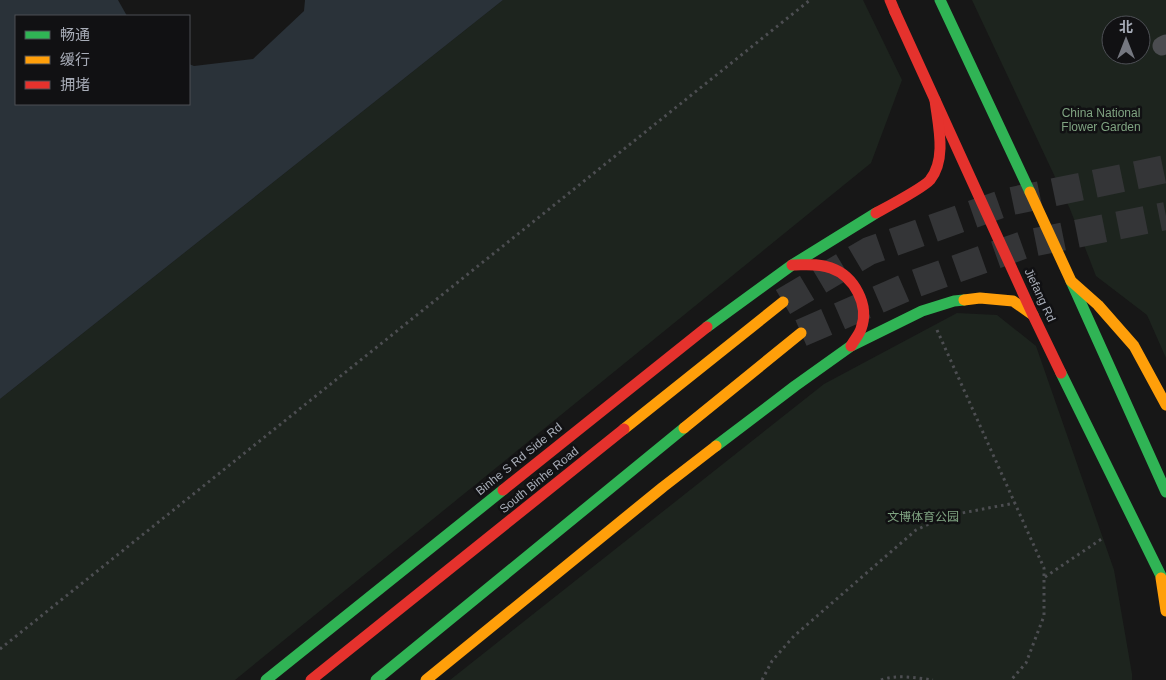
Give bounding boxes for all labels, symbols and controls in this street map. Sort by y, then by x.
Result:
legend [15,15,190,105]
north arrow [1101,15,1151,65]
text: 北 [1119,19,1133,35]
text: 畅通 [60,26,90,43]
text: 缓行 [60,51,90,68]
text: 拥堵 [60,76,90,93]
park label: China National Flower Garden [1061,106,1141,134]
street label: Jiefang Rd [1022,266,1058,324]
street label: Binhe S Rd Side Rd [473,420,565,498]
street label: South Binhe Road [497,444,581,516]
park label: 文博体育公园 [887,510,959,524]

